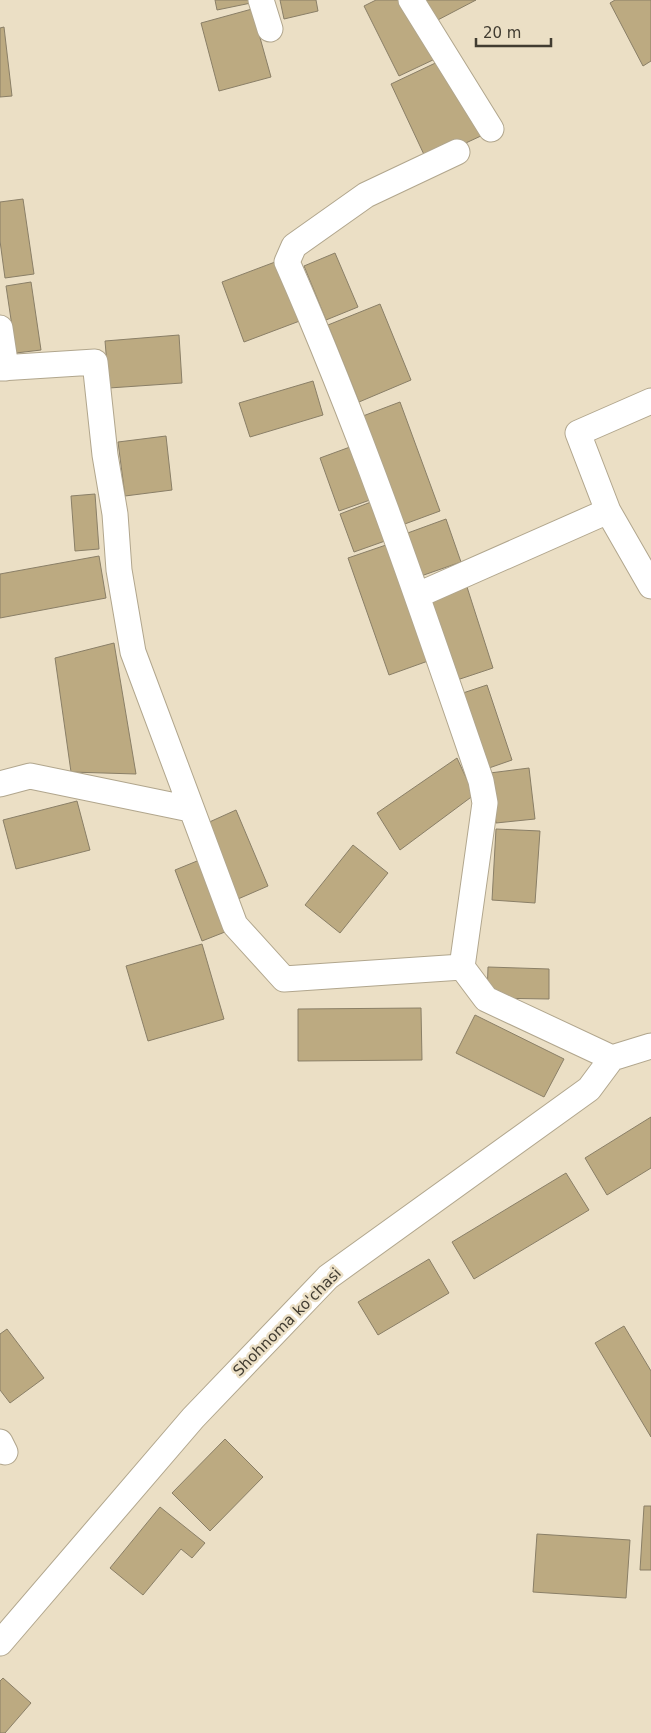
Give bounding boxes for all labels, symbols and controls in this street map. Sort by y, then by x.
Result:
scale bar [476,15,551,47]
text: 20 m [483,24,521,42]
street label: Shohnoma ko'chasi [229,1264,345,1380]

